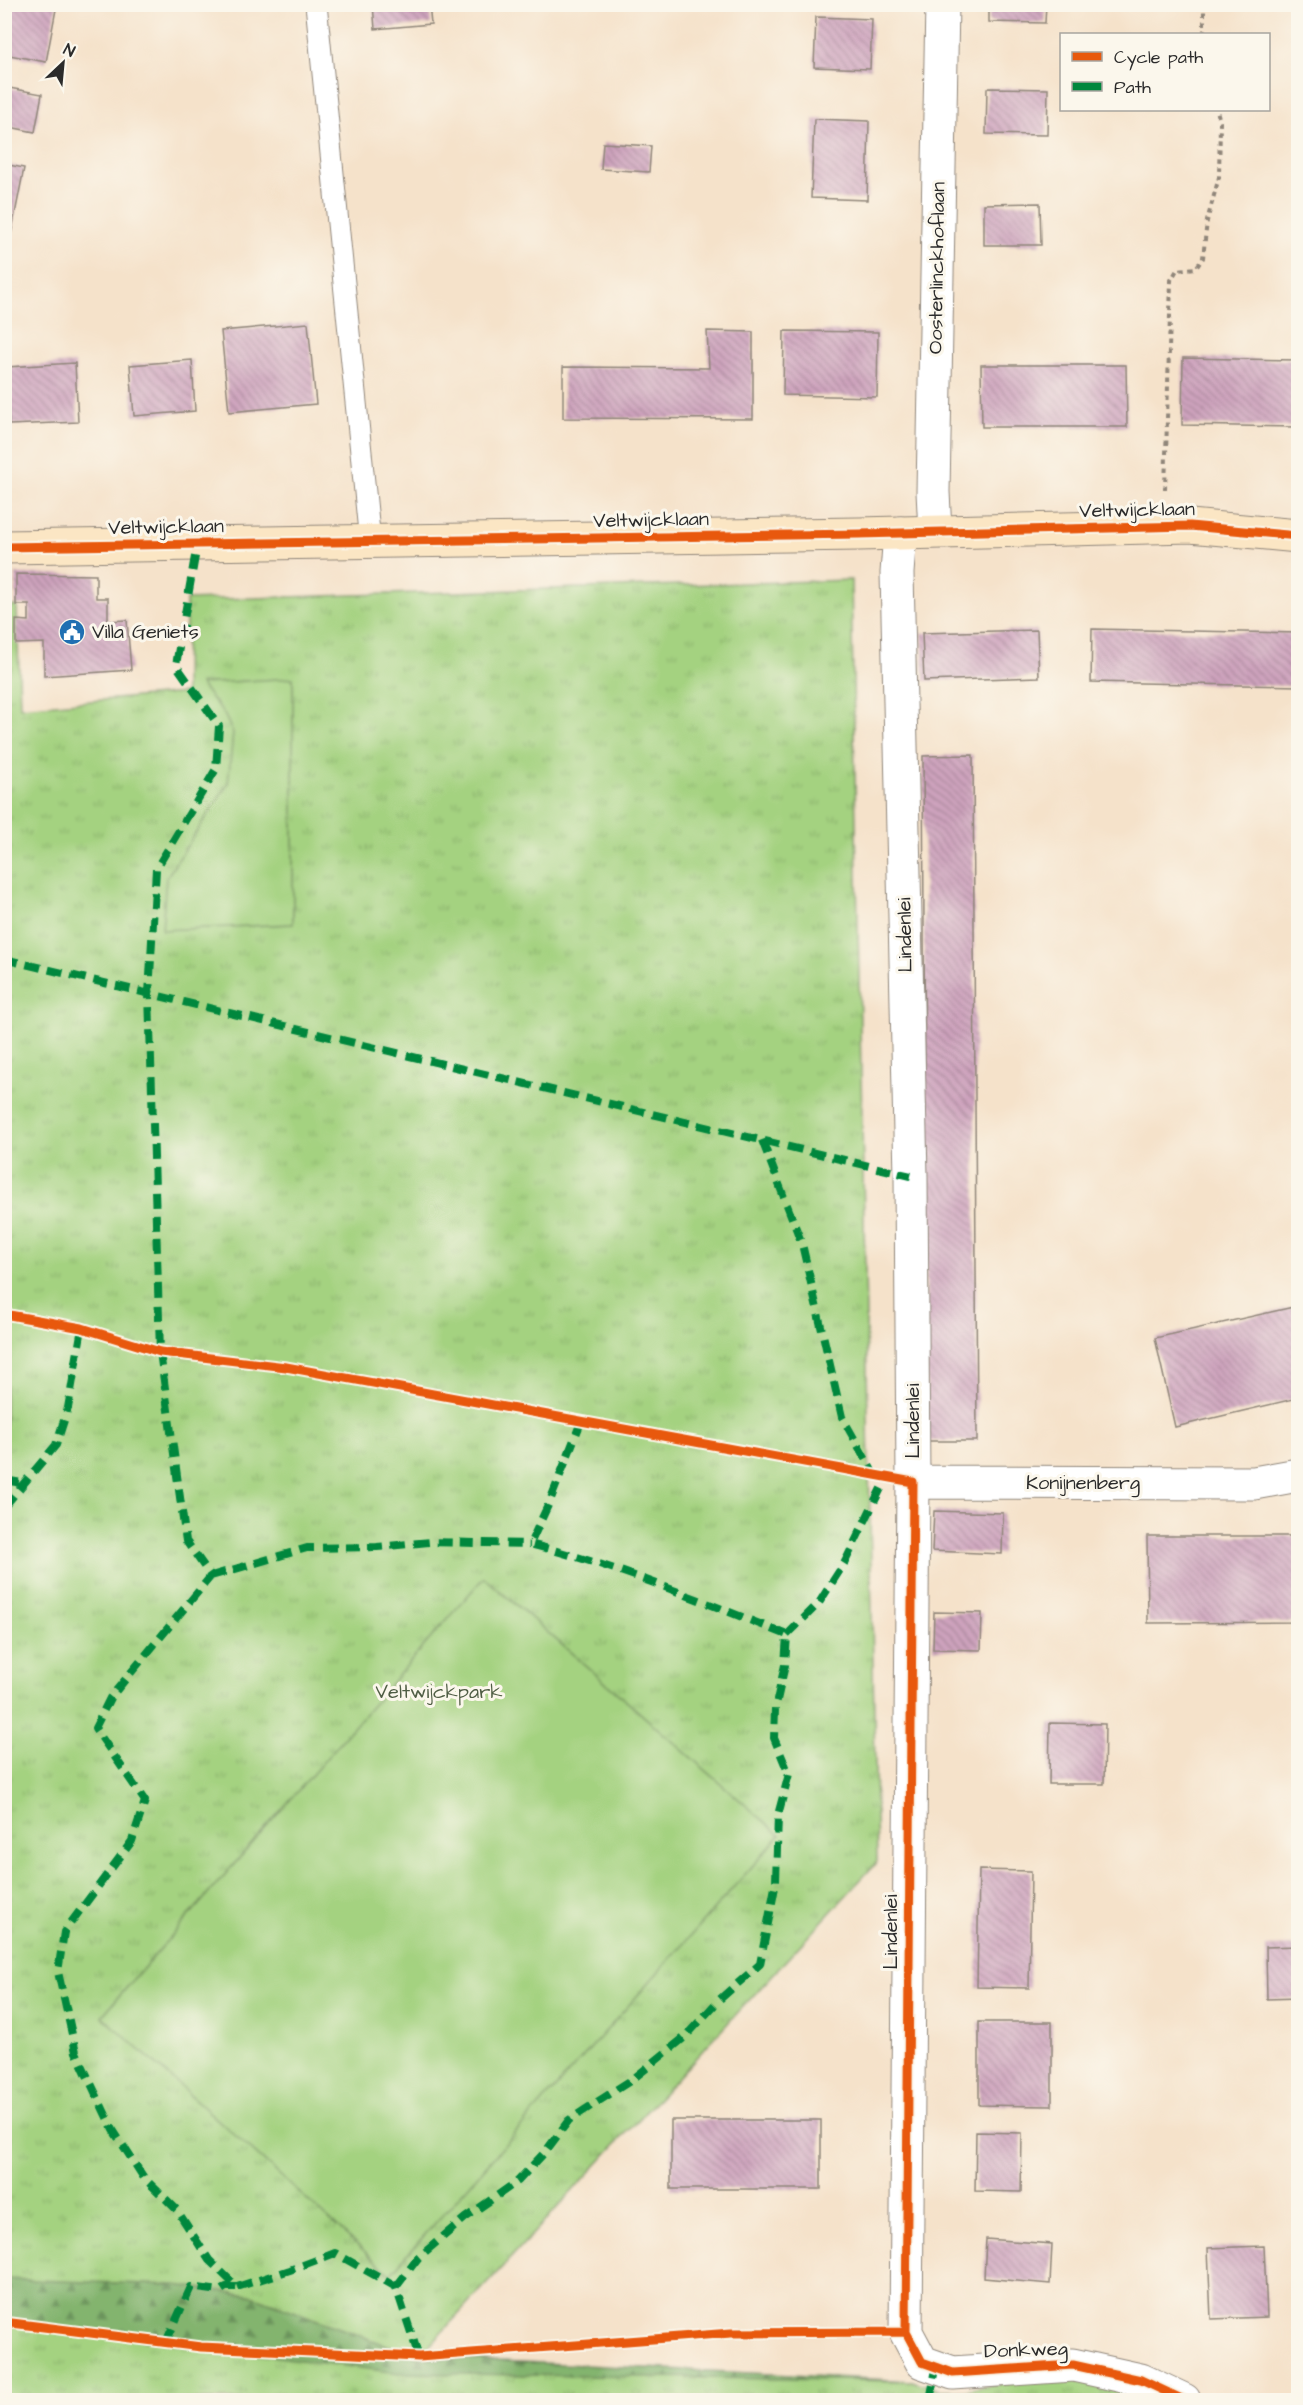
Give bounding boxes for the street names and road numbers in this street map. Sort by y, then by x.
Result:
street label: Oosterlinckhoflaan [921,182,953,354]
street label: Veltwijcklaan [1079,495,1195,525]
street label: Veltwijcklaan [593,505,709,535]
street label: Veltwijcklaan [108,512,224,542]
street label: Lindenlei [890,897,920,973]
street label: Lindenlei [899,1384,927,1458]
street label: Konijnenberg [1026,1469,1140,1498]
street label: Lindenlei [877,1895,905,1969]
street label: Donkweg [984,2335,1068,2366]

